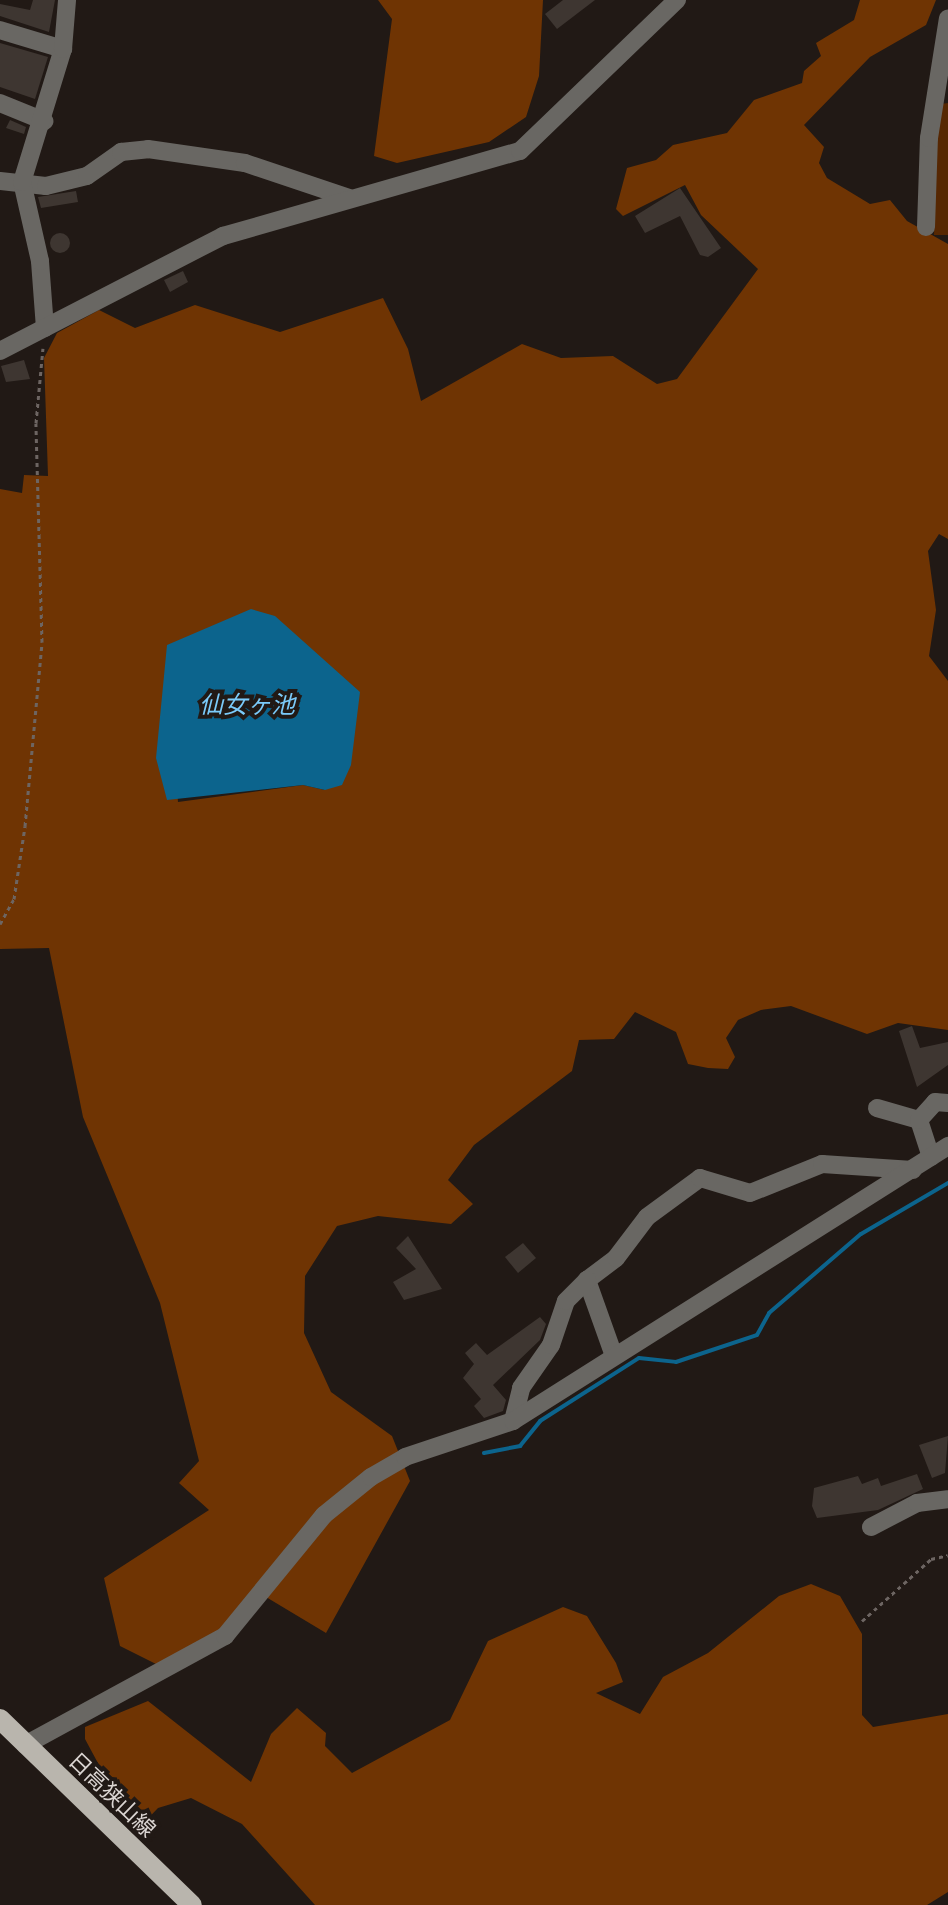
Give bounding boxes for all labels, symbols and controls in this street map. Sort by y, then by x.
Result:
water label: 仙女ヶ池 [199,691,295,719]
street label: 日高狭山線 [63,1747,161,1843]

